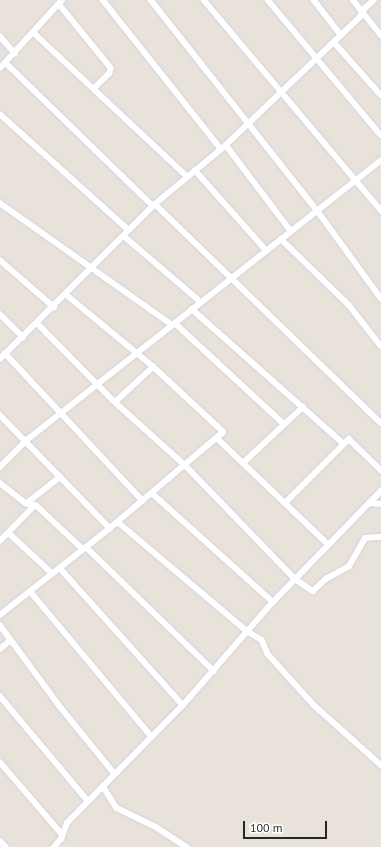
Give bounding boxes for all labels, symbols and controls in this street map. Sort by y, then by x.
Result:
scale bar [245,813,329,839]
text: 100 m [250,820,283,835]

